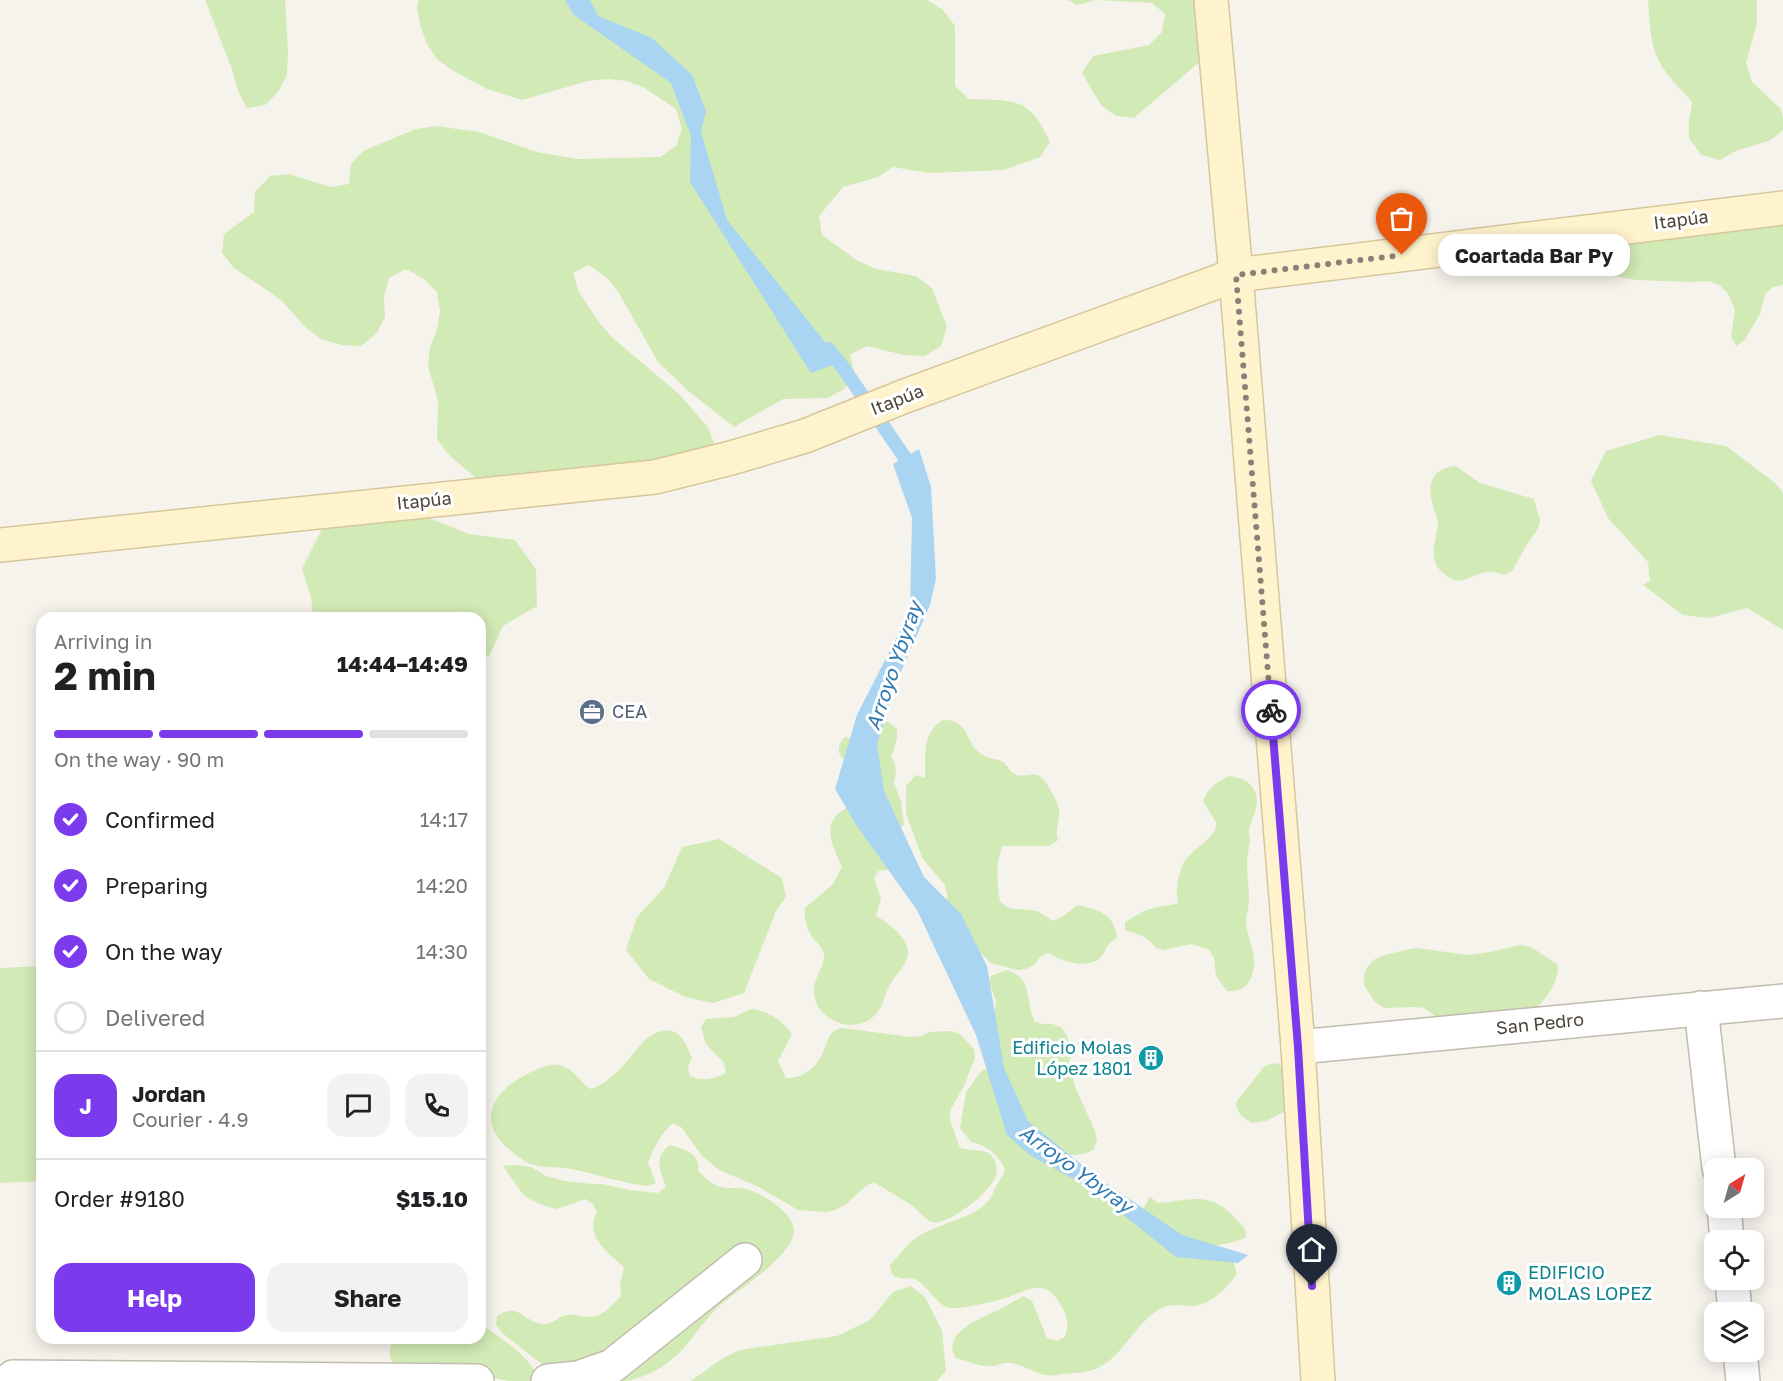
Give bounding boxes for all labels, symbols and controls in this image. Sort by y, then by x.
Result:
pin [1376,193,1427,255]
icon: bag [1385,202,1418,235]
street label: Itapúa [1652,205,1710,233]
callout: Coartada Bar Py [1438,234,1630,276]
text: Coartada Bar Py [1455,243,1613,267]
street label: Itapúa [867,379,926,419]
street label: Itapúa [395,486,452,514]
water label: Arroyo Ybyray [860,596,928,733]
text: Arriving in [54,629,152,653]
text: 14:44–14:49 [337,650,468,677]
text: 2 min [54,652,156,699]
courier [1241,680,1301,740]
icon: bike [1255,694,1288,727]
office icon: CEA [577,697,607,727]
place label: CEA [612,700,647,722]
text: On the way · 90 m [54,747,224,771]
icon: check [54,803,87,836]
text: Confirmed [105,806,215,833]
text: 14:17 [420,807,468,831]
icon: check [54,869,87,902]
text: Preparing [105,872,208,899]
text: 14:20 [416,873,468,897]
icon: check [54,935,87,968]
text: On the way [105,938,223,965]
text: 14:30 [416,939,468,963]
text: Delivered [105,1004,205,1031]
street label: San Pedro [1495,1007,1585,1039]
place label: Edificio Molas López 1801 [1012,1036,1132,1079]
building icon: Edificio Molas López 1801 [1136,1043,1166,1073]
button: chat [327,1074,390,1137]
button: phone [405,1074,468,1137]
text: Jordan [132,1080,206,1107]
text: J [79,1092,92,1119]
text: Courier · 4.9 [132,1107,249,1131]
water label: Arroyo Ybyray [1015,1119,1140,1220]
north arrow [1704,1158,1764,1218]
map controls [1704,1158,1764,1362]
text: Order #9180 [54,1185,185,1212]
text: $15.10 [396,1185,468,1212]
pin [1286,1224,1337,1286]
button: locate [1704,1230,1764,1290]
icon: home [1295,1233,1328,1266]
place label: EDIFICIO MOLAS LOPEZ [1528,1261,1652,1304]
button: Help [54,1263,255,1332]
button: Share [267,1263,468,1332]
building icon: EDIFICIO MOLAS LOPEZ [1494,1268,1524,1298]
button: layers [1704,1302,1764,1362]

